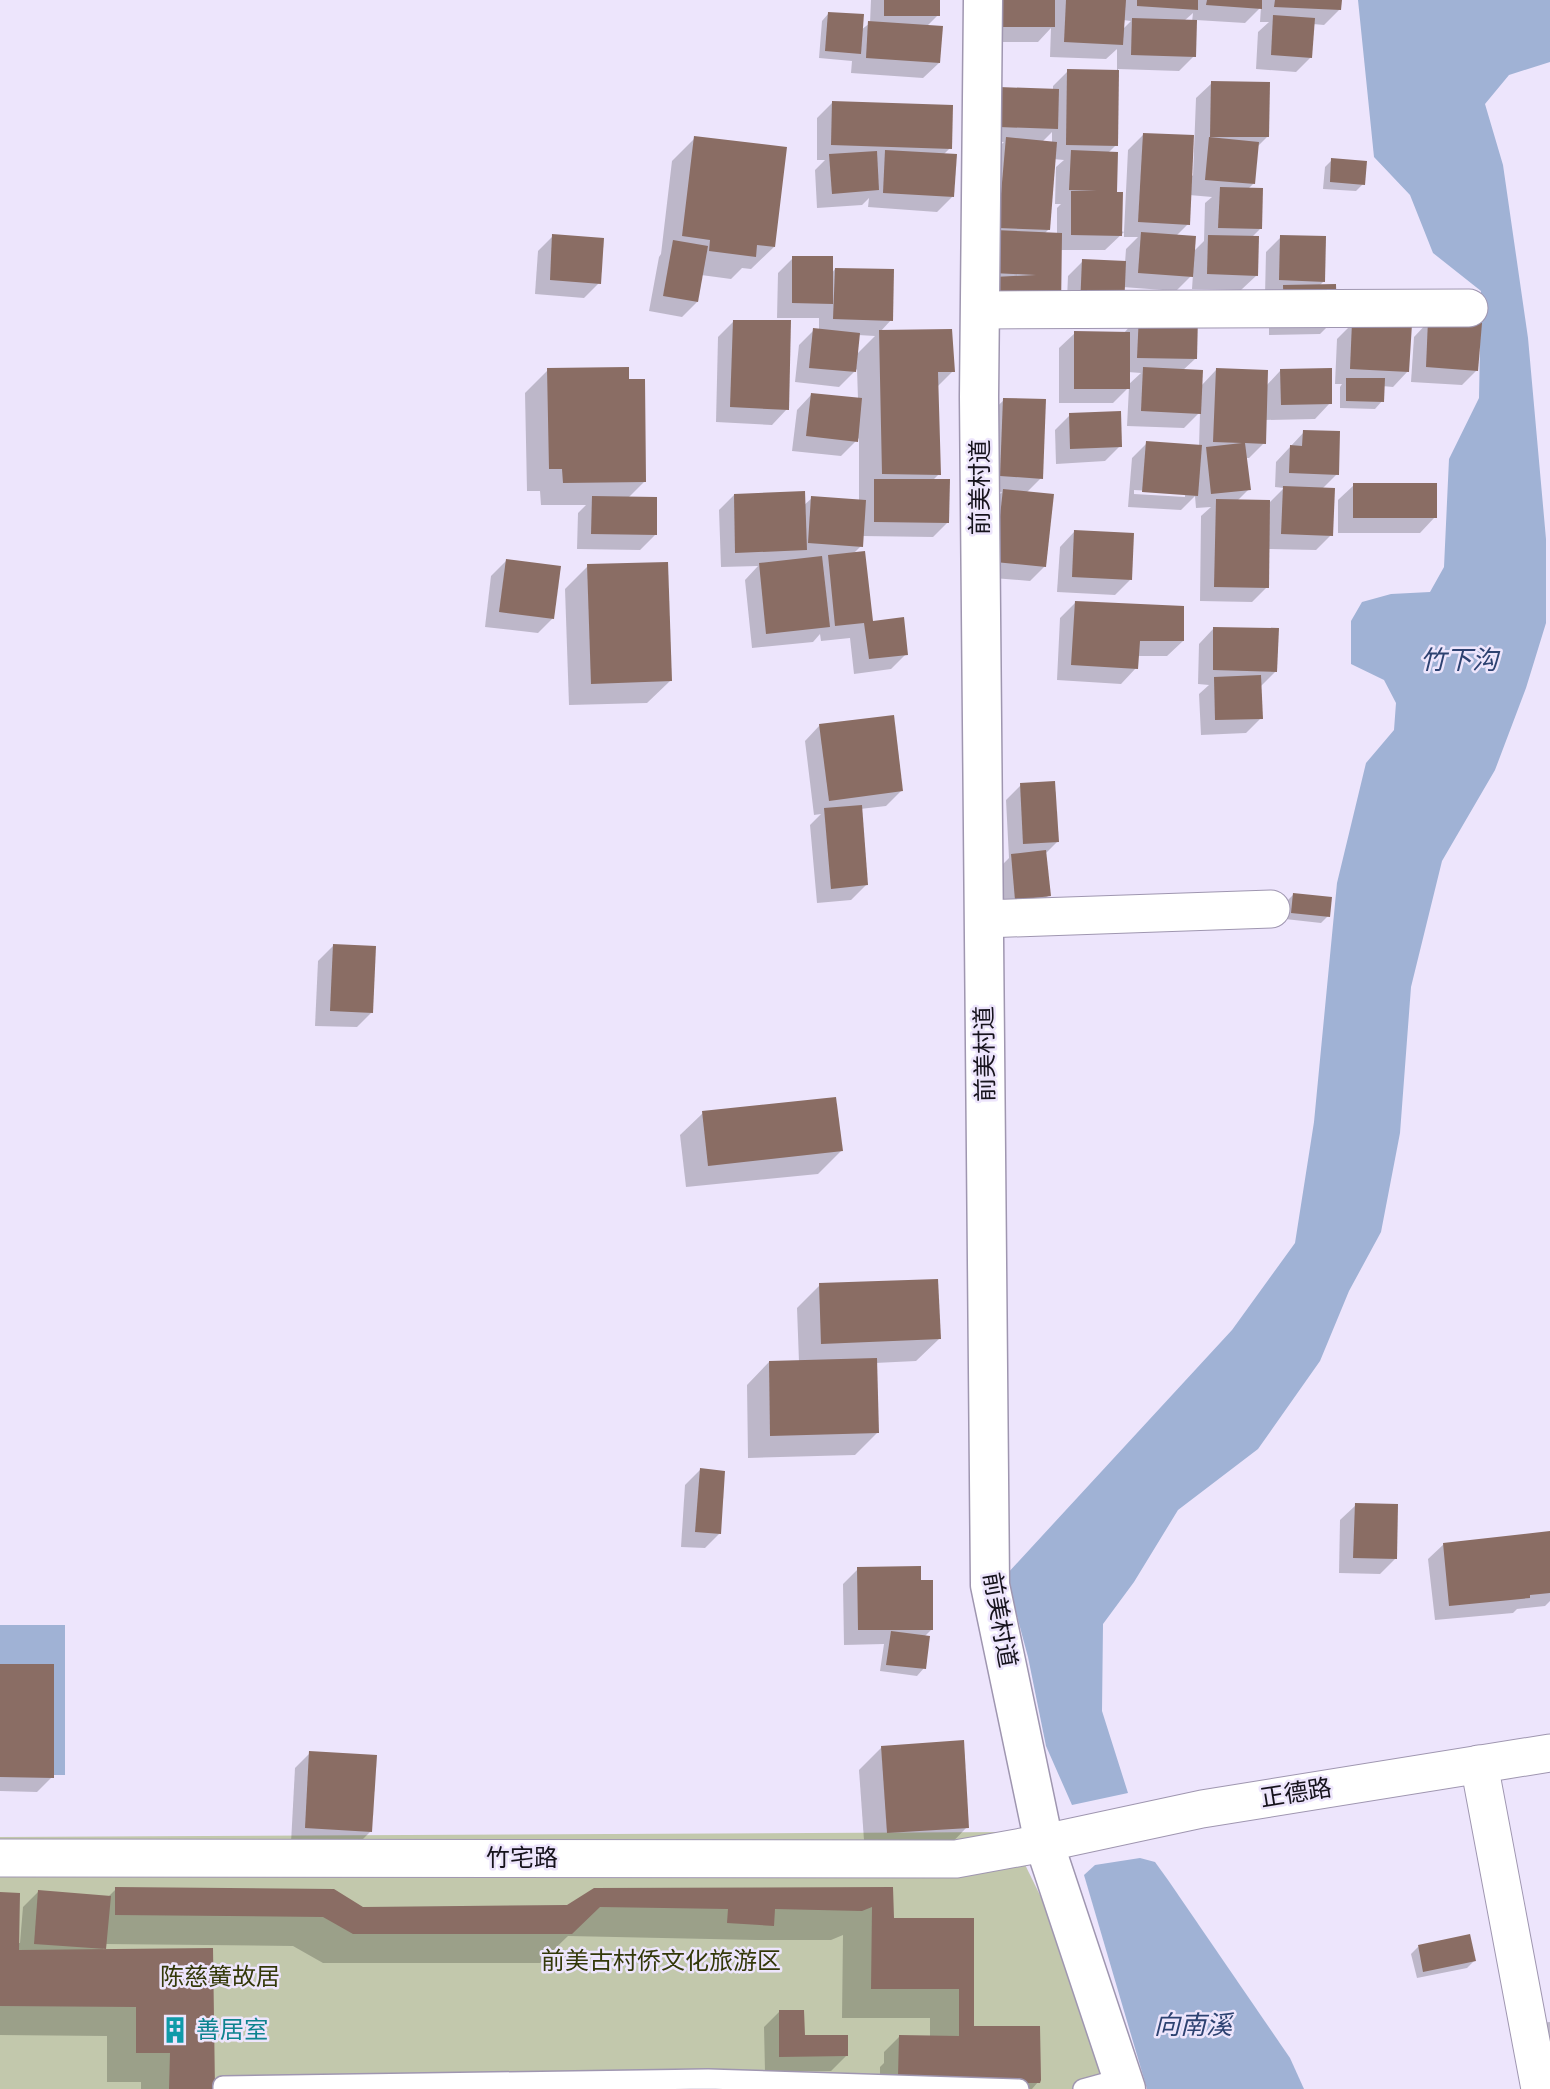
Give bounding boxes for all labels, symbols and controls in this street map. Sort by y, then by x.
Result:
street label: 前美村道 [966,439,995,535]
water label: 竹下沟 [1420,645,1501,676]
street label: 前美村道 [970,1006,1001,1102]
street label: 前美村道 [977,1570,1022,1670]
street label: 正德路 [1258,1774,1334,1813]
street label: 竹宅路 [486,1844,558,1873]
park label: 前美古村侨文化旅游区 [541,1947,781,1976]
park label: 陈慈簧故居 [160,1963,280,1992]
water label: 向南溪 [1154,2010,1235,2041]
building icon: 善居室 [160,2015,190,2045]
place label: 善居室 [196,2016,268,2045]

